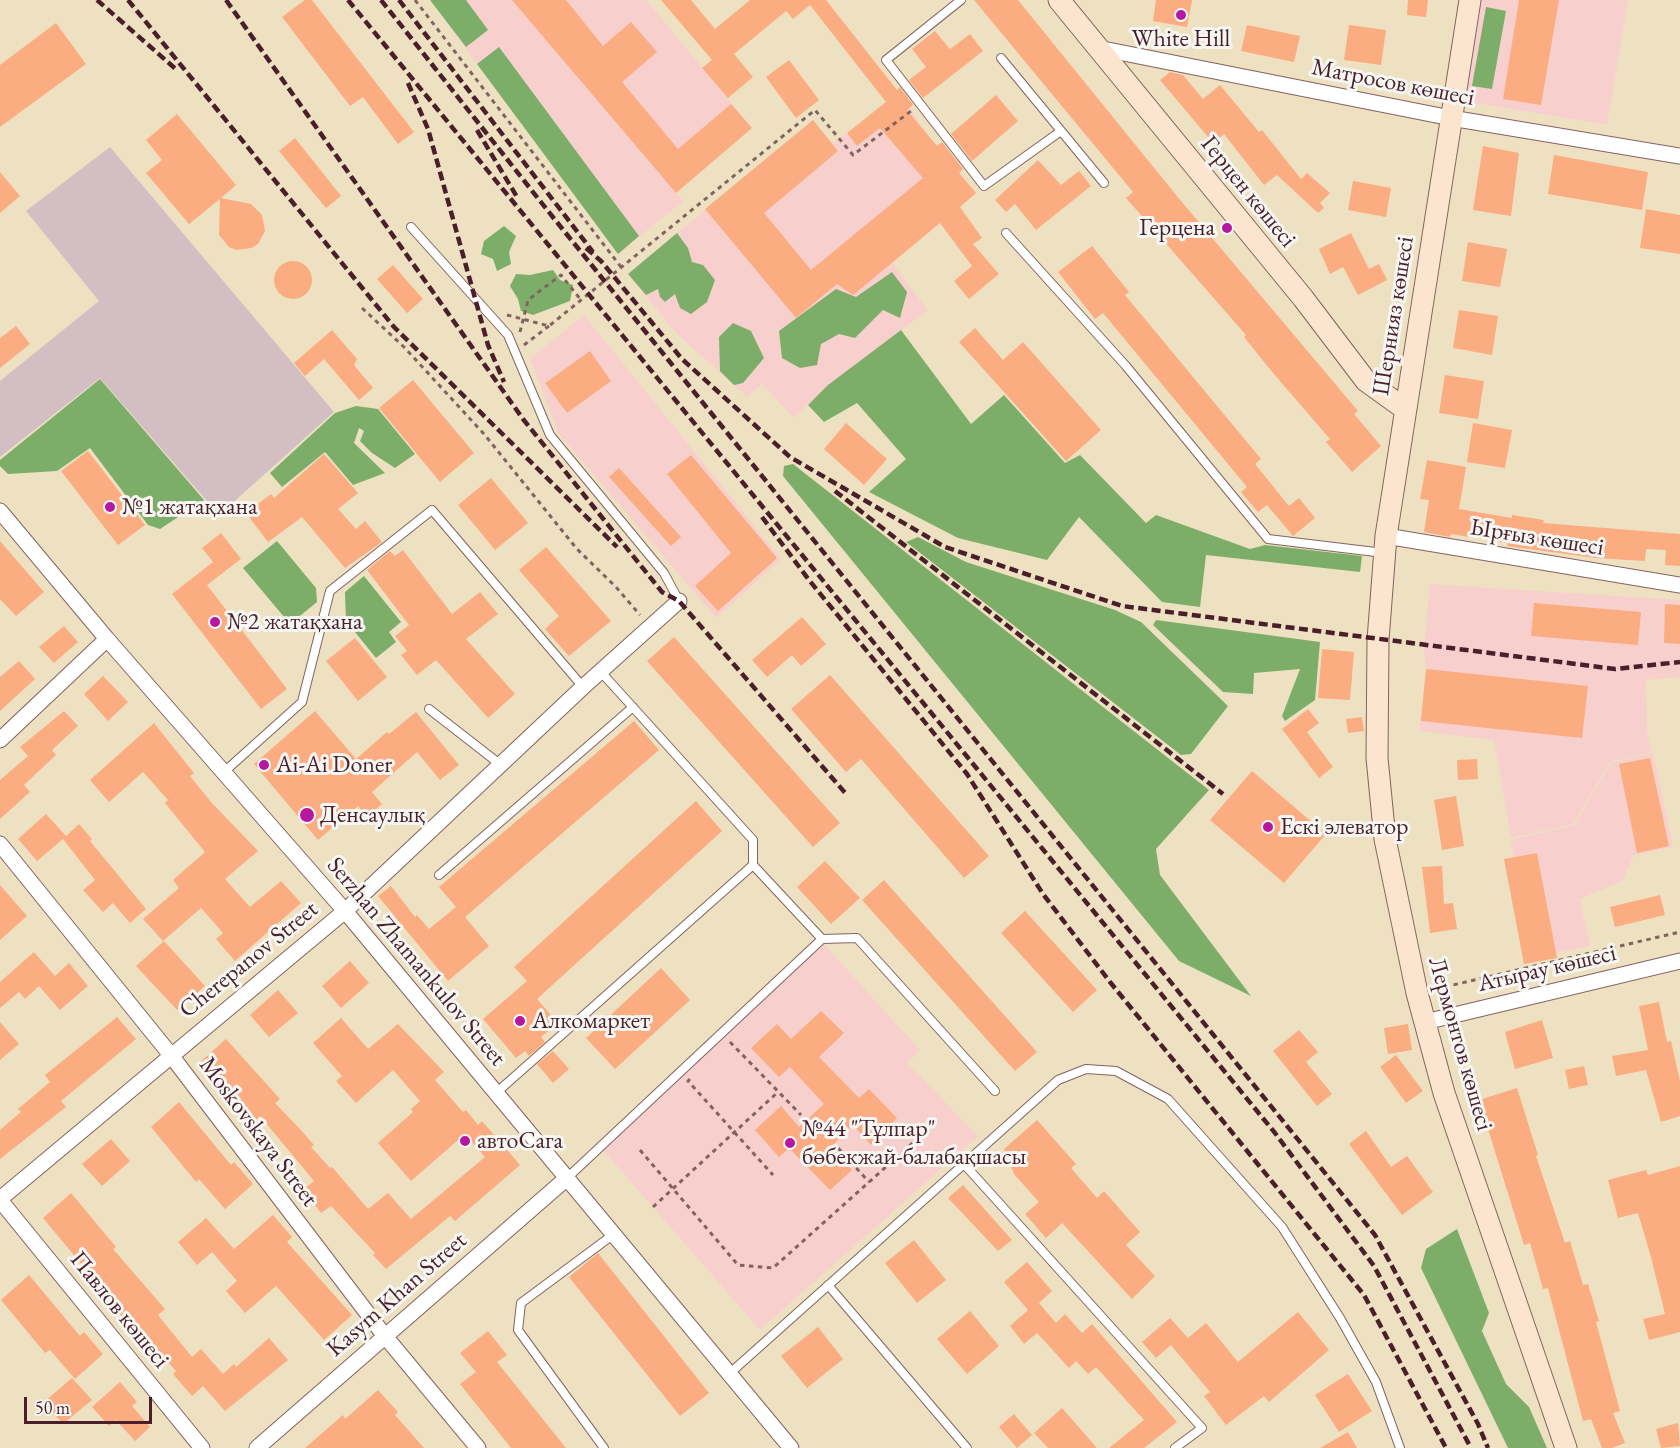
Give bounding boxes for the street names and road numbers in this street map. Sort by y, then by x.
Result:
street label: Матросов көшесі [1309,53,1477,113]
street label: Герцен көшесі [1194,130,1302,254]
street label: Шернияз көшесі [1367,234,1421,398]
street label: Ырғыз көшесі [1468,513,1606,563]
street label: Serzhan Zhamankulov Street [320,852,512,1072]
street label: Cherepanov Street [174,895,324,1025]
street label: Атырау көшесі [1475,939,1619,999]
street label: Лермонтов көшесі [1421,954,1499,1134]
street label: Moskovskaya Street [192,1052,324,1212]
street label: Kasym Khan Street [321,1226,473,1364]
street label: Павлов көшесі [63,1246,175,1374]

